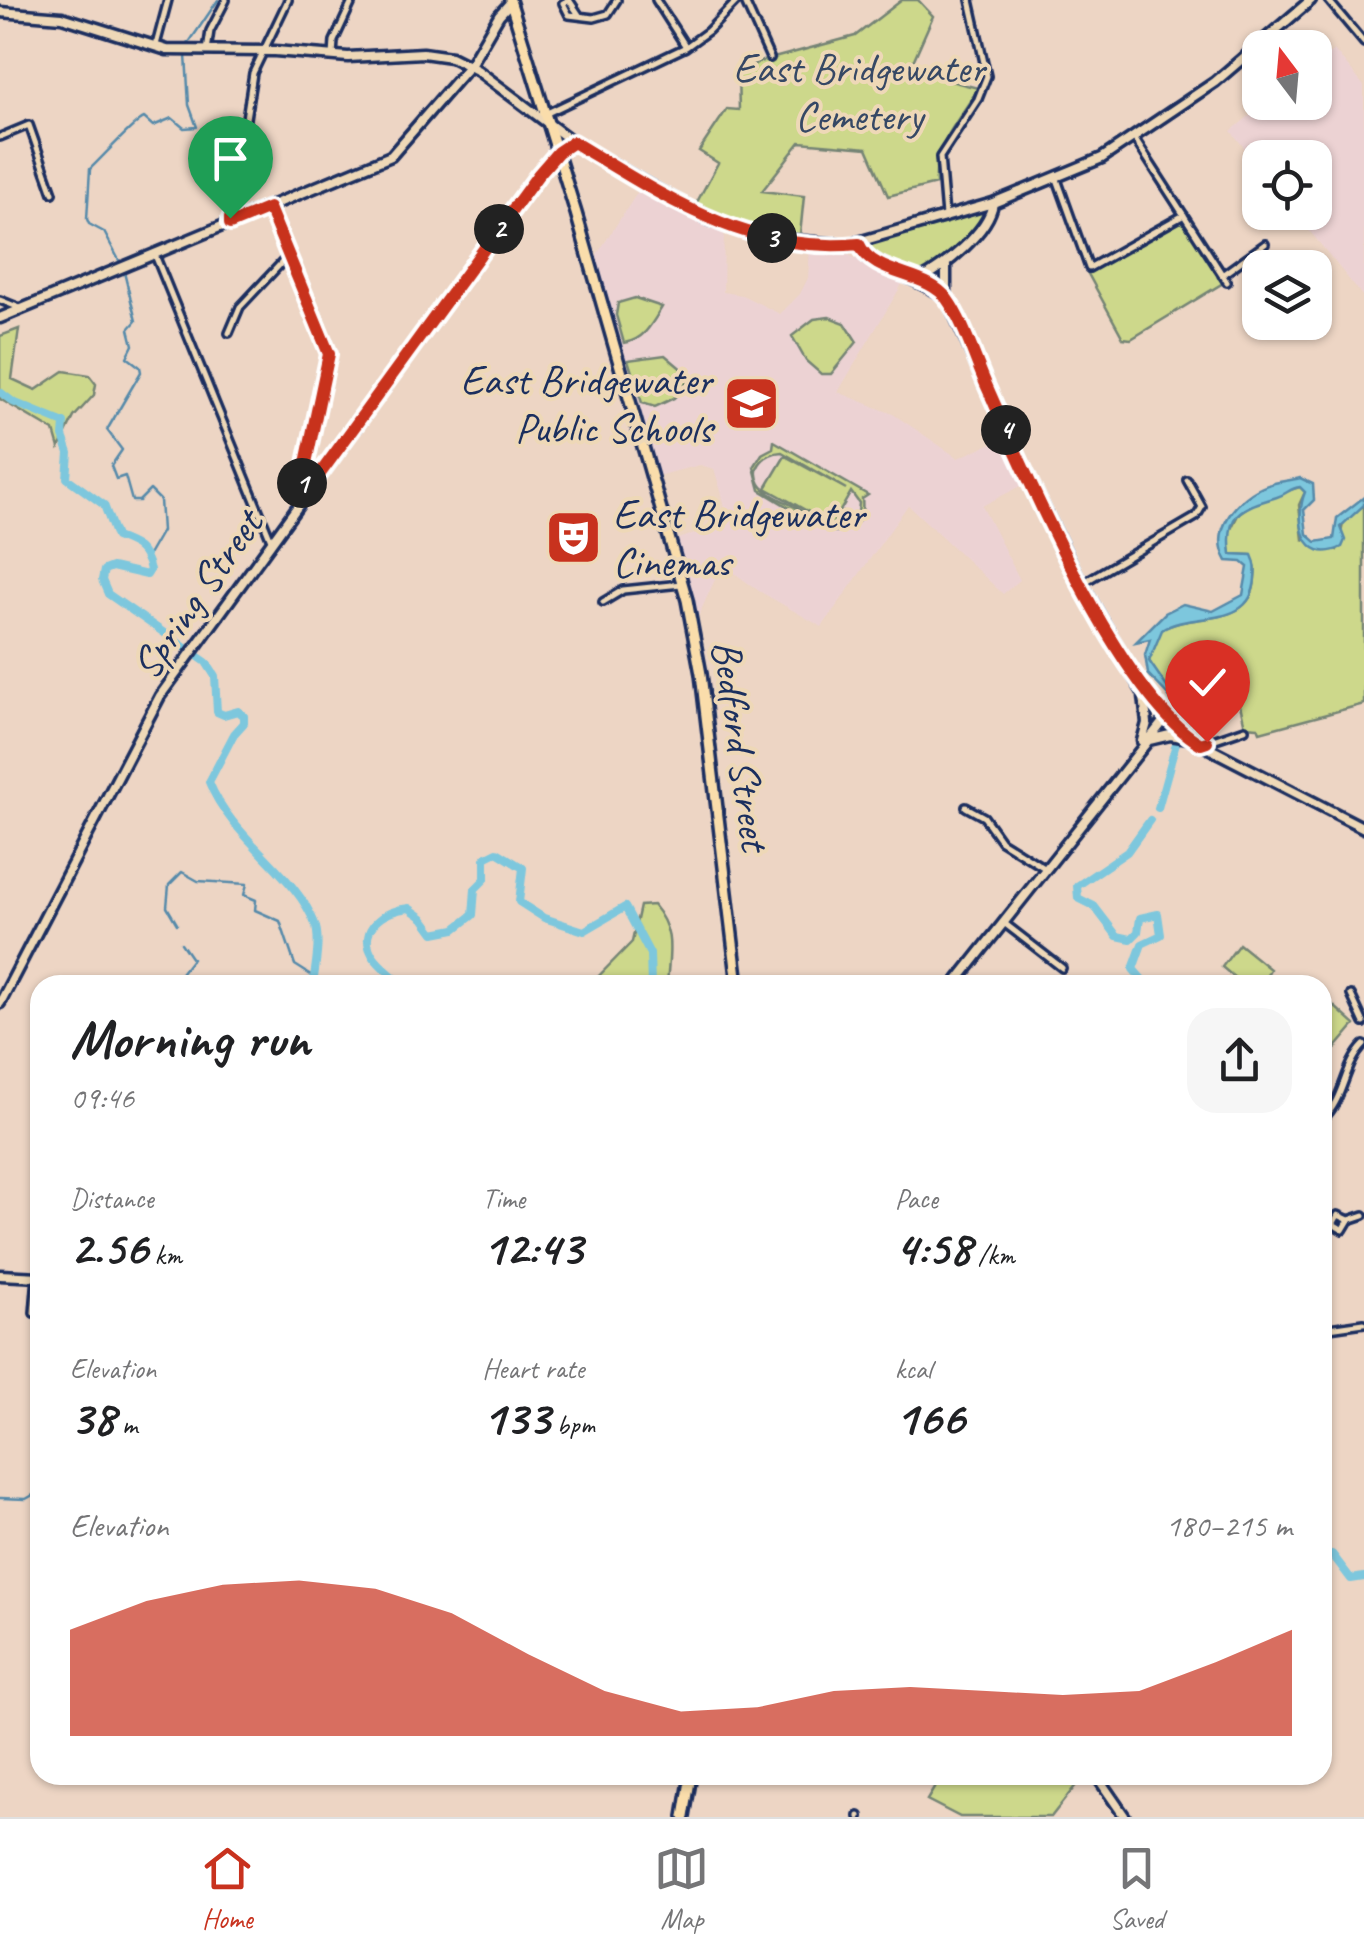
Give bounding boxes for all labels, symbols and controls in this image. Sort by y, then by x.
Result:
north arrow [1242,30,1332,120]
map controls [1242,30,1332,340]
park label: East Bridgewater Cemetery [733,42,988,143]
pin [188,116,273,219]
icon: arrive [203,131,258,186]
button: locate [1242,140,1332,230]
pin: 2 [474,204,524,254]
text: 2 [493,211,505,246]
pin: 3 [747,213,797,263]
text: 3 [766,220,778,255]
button: layers [1242,250,1332,340]
place label: East Bridgewater Public Schools [460,354,716,455]
school or university icon: East Bridgewater Public Schools [721,373,781,433]
pin: 4 [981,405,1031,455]
text: 4 [1000,412,1012,447]
pin: 1 [277,458,327,508]
text: 1 [296,465,308,500]
place label: East Bridgewater Cinemas [613,488,867,589]
street label: Spring Street [120,497,277,689]
theatre icon: East Bridgewater Cinemas [544,507,604,567]
street label: Bedford Street [700,637,782,858]
pin [1165,640,1250,743]
icon: check [1180,655,1235,710]
text: Morning run [70,1004,310,1074]
button: share [1187,1008,1292,1113]
text: 09:46 [70,1077,134,1118]
text: Distance [70,1181,154,1216]
text: Time [482,1181,525,1216]
text: Pace [895,1181,938,1216]
text: 2.56 [70,1216,148,1279]
text: 12:43 [482,1216,582,1279]
text: 4:58 [895,1216,971,1279]
text: km [148,1237,182,1272]
text: /km [971,1237,1015,1272]
text: Elevation [70,1351,156,1386]
text: Heart rate [482,1351,584,1386]
text: kcal [895,1351,932,1386]
text: 38 [70,1386,115,1449]
text: 133 [482,1386,550,1449]
text: 166 [895,1386,964,1449]
text: m [115,1407,137,1442]
text: bpm [550,1407,595,1442]
text: Elevation [70,1505,168,1546]
text: 180–215 m [1166,1505,1292,1546]
tab: Home [200,1841,255,1936]
tab: Map [654,1841,709,1936]
tab: Saved [1109,1841,1164,1936]

